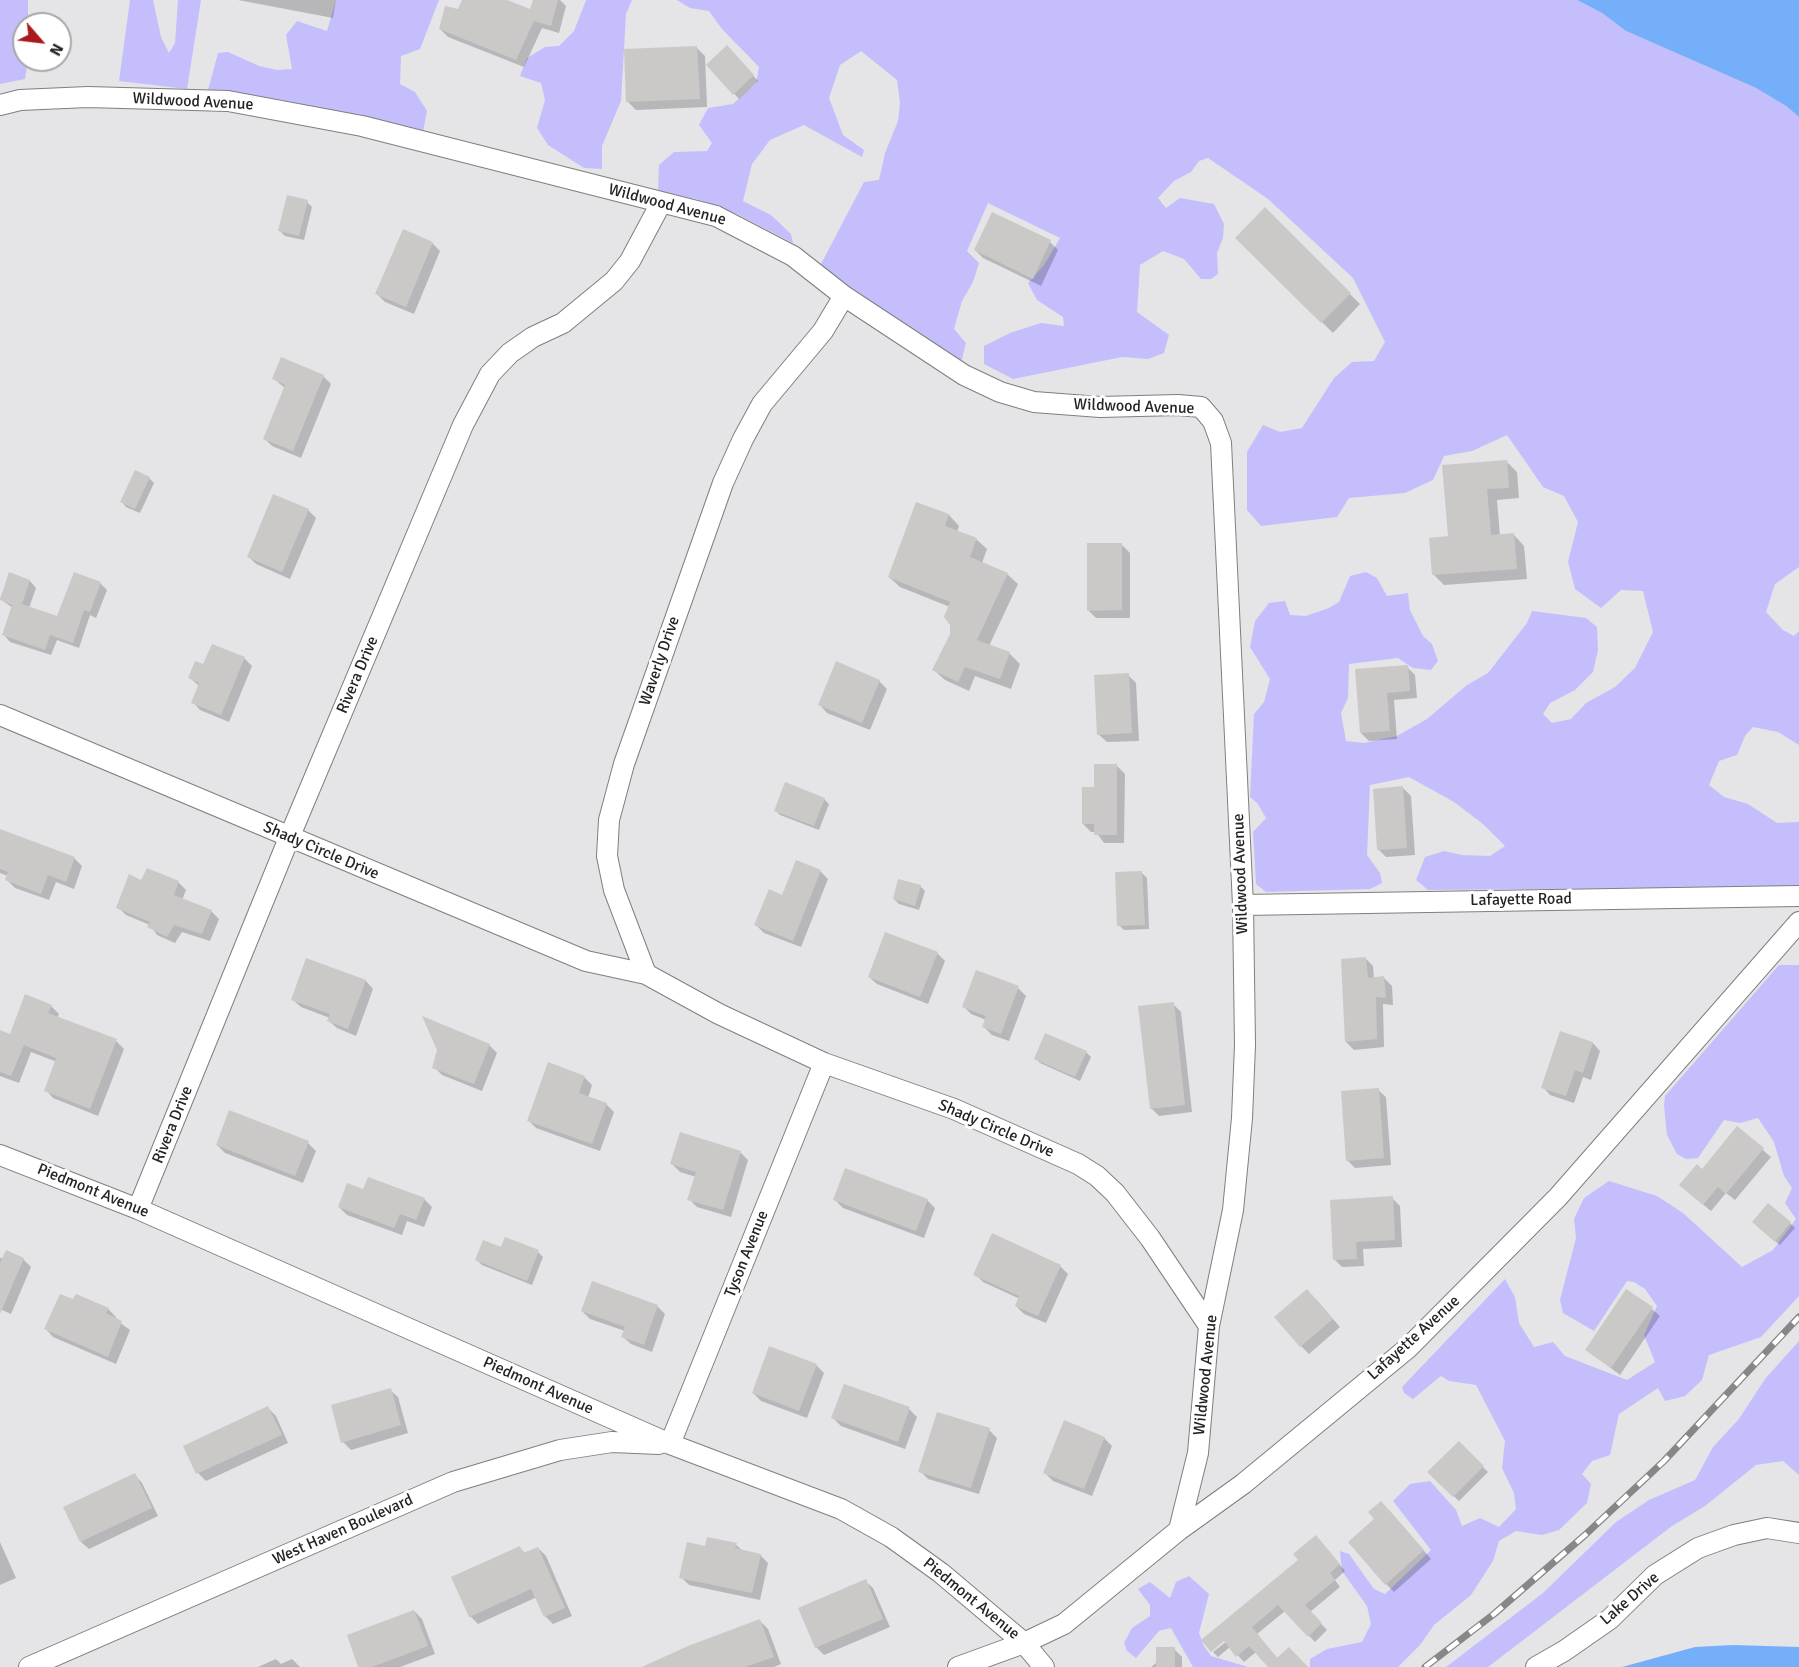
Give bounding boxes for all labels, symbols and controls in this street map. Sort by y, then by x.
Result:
north arrow [12,12,72,72]
text: N [45,40,68,59]
street label: Wildwood Avenue [132,89,254,115]
street label: Wildwood Avenue [606,180,728,230]
street label: Wildwood Avenue [1073,395,1195,419]
street label: Waverly Drive [636,614,684,708]
street label: Rivera Drive [333,633,383,717]
street label: Wildwood Avenue [1229,813,1253,935]
street label: Shady Circle Drive [260,818,382,884]
street label: Lafayette Road [1470,890,1572,910]
street label: Rivera Drive [149,1083,197,1167]
street label: Shady Circle Drive [935,1096,1057,1162]
street label: Piedmont Avenue [34,1160,152,1222]
street label: Tyson Avenue [721,1208,773,1300]
street label: Lafayette Avenue [1364,1292,1464,1384]
street label: Wildwood Avenue [1190,1314,1222,1436]
street label: Piedmont Avenue [480,1353,596,1419]
street label: West Haven Boulevard [270,1490,416,1570]
street label: Piedmont Avenue [919,1554,1023,1644]
street label: Lake Drive [1597,1568,1663,1630]

